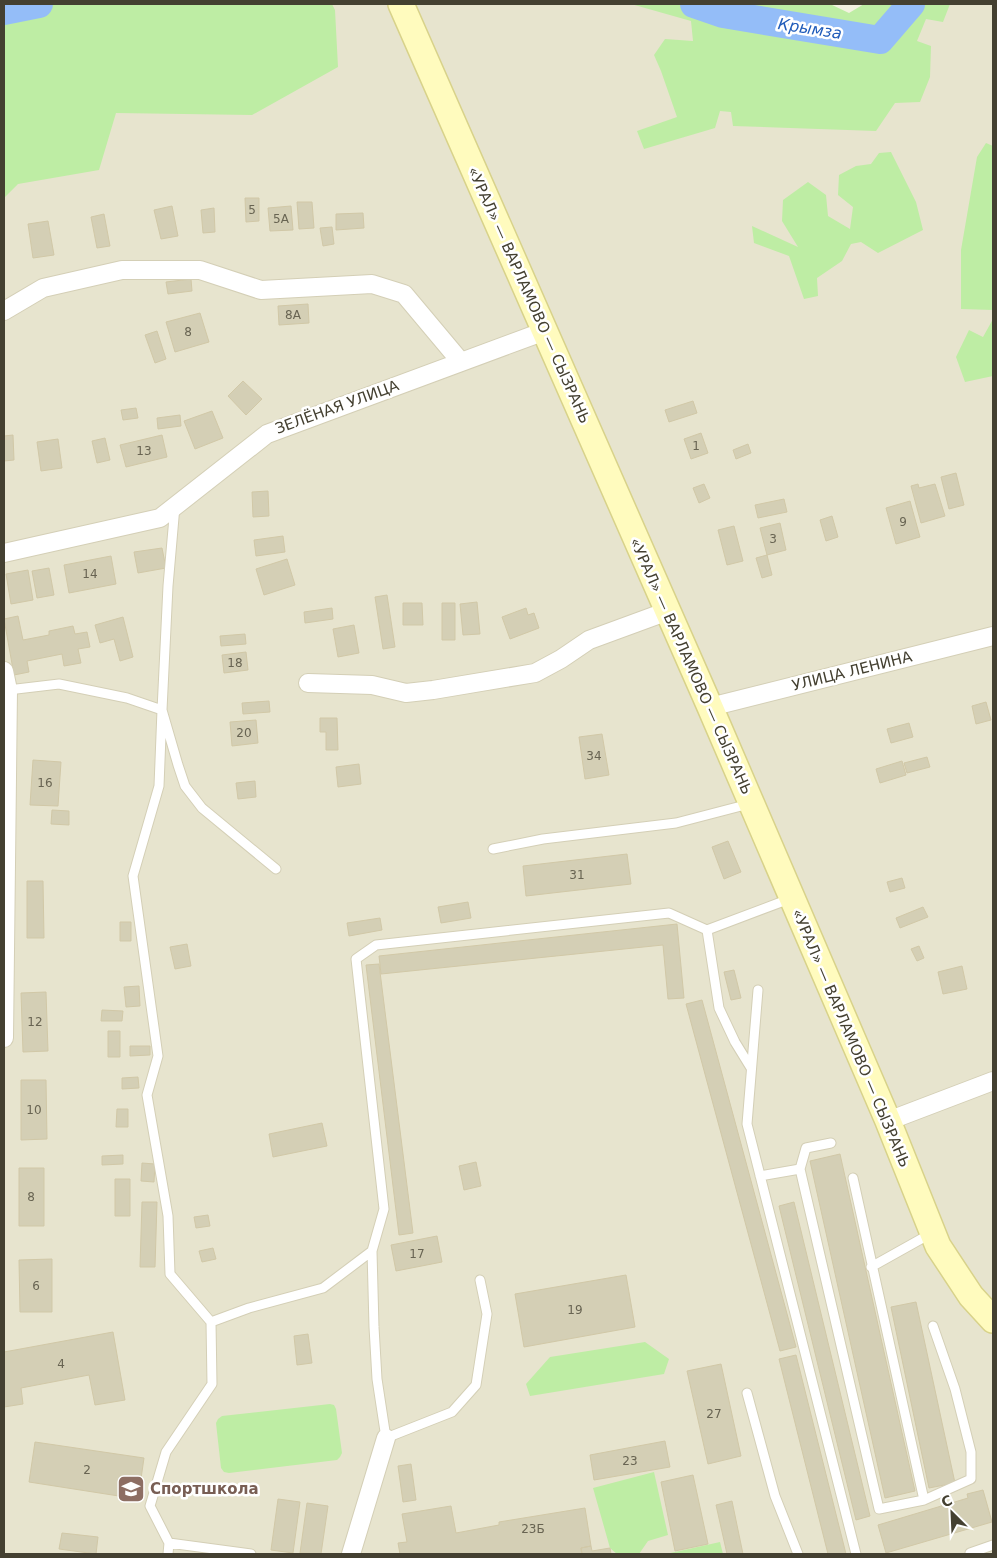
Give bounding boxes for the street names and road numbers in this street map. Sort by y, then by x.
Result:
street label: «УРАЛ» — ВАРЛАМОВО — СЫЗРАНЬ [464,164,594,426]
street label: ЗЕЛЁНАЯ УЛИЦА [272,375,402,438]
street label: «УРАЛ» — ВАРЛАМОВО — СЫЗРАНЬ [626,535,756,797]
street label: УЛИЦА ЛЕНИНА [790,647,915,695]
street label: «УРАЛ» — ВАРЛАМОВО — СЫЗРАНЬ [788,906,914,1170]

